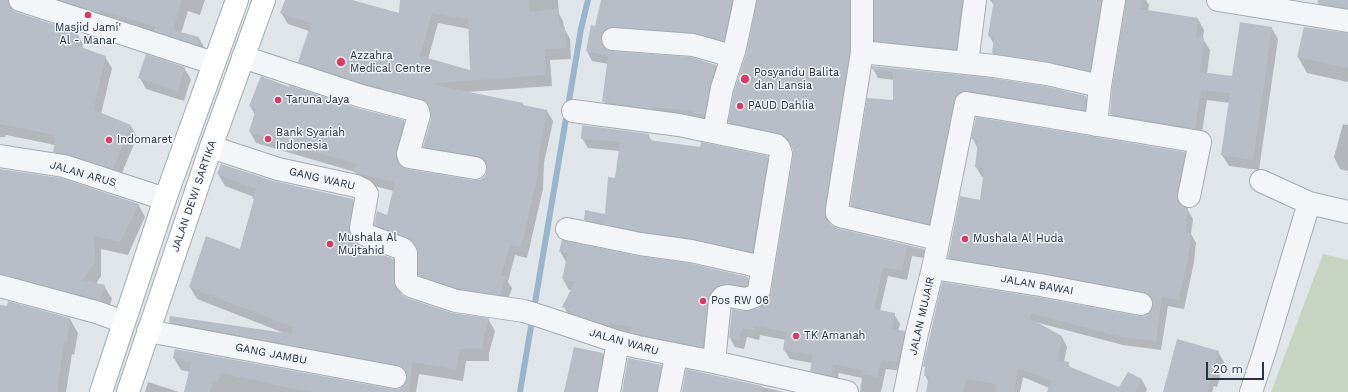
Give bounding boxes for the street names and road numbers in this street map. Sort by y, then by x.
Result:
street label: JALAN DEWI SARTIKA [169,138,219,254]
street label: JALAN ARUS [48,158,118,190]
street label: GANG WARU [288,165,356,193]
street label: JALAN BAWAI [1000,272,1074,298]
street label: JALAN MUJAIR [907,276,937,356]
street label: JALAN WARU [588,326,660,358]
street label: GANG JAMBU [234,341,308,367]

